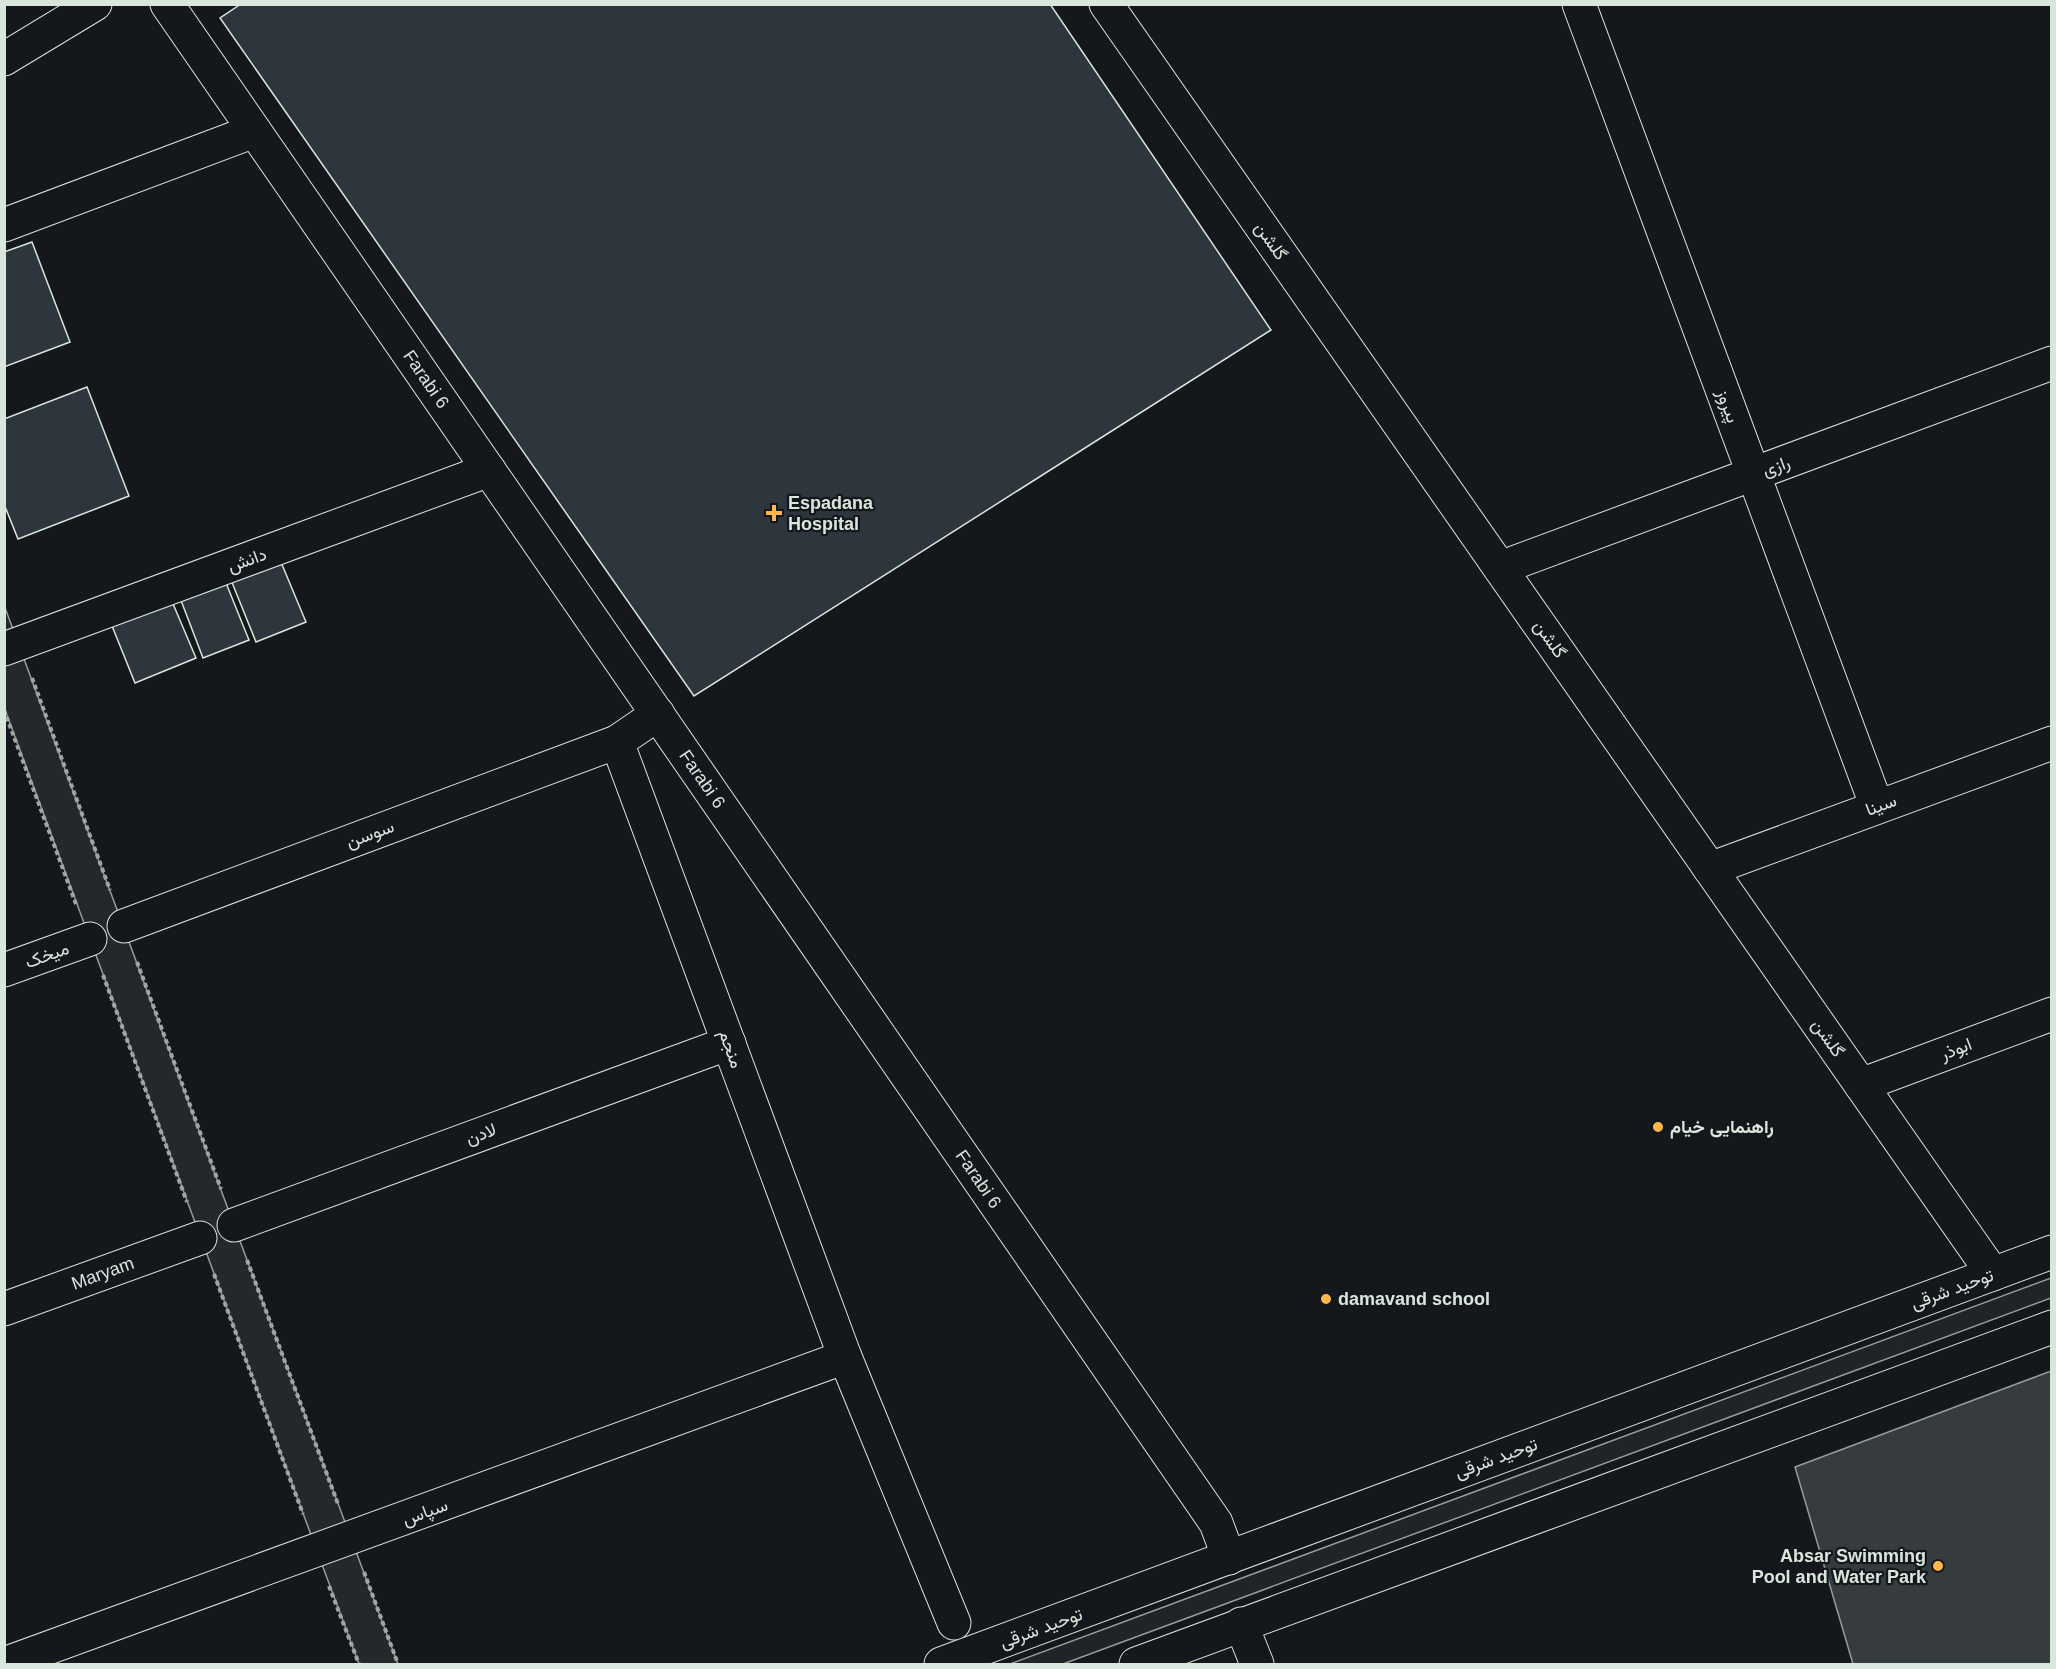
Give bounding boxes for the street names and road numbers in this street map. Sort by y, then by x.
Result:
street label: گلشن [1250,218,1291,264]
street label: Farabi 6 [399,346,453,412]
street label: پیروز [1711,386,1743,426]
street label: رازی [1759,452,1793,481]
street label: دانش [225,544,270,577]
street label: گلشن [1529,616,1570,662]
street label: Farabi 6 [675,746,729,812]
street label: سینا [1863,790,1899,820]
street label: سوسن [343,816,397,853]
street label: میخک [22,938,72,972]
street label: گلشن [1807,1015,1848,1061]
street label: منجم [713,1027,747,1072]
street label: ابوذر [1936,1034,1975,1065]
street label: لادن [463,1119,499,1149]
street label: Farabi 6 [951,1146,1005,1212]
street label: Maryam [69,1253,137,1294]
street label: توحید شرقی [1908,1265,1996,1314]
street label: توحید شرقی [1452,1434,1540,1483]
street label: سپاس [400,1495,451,1531]
street label: توحید شرقی [997,1604,1085,1653]

